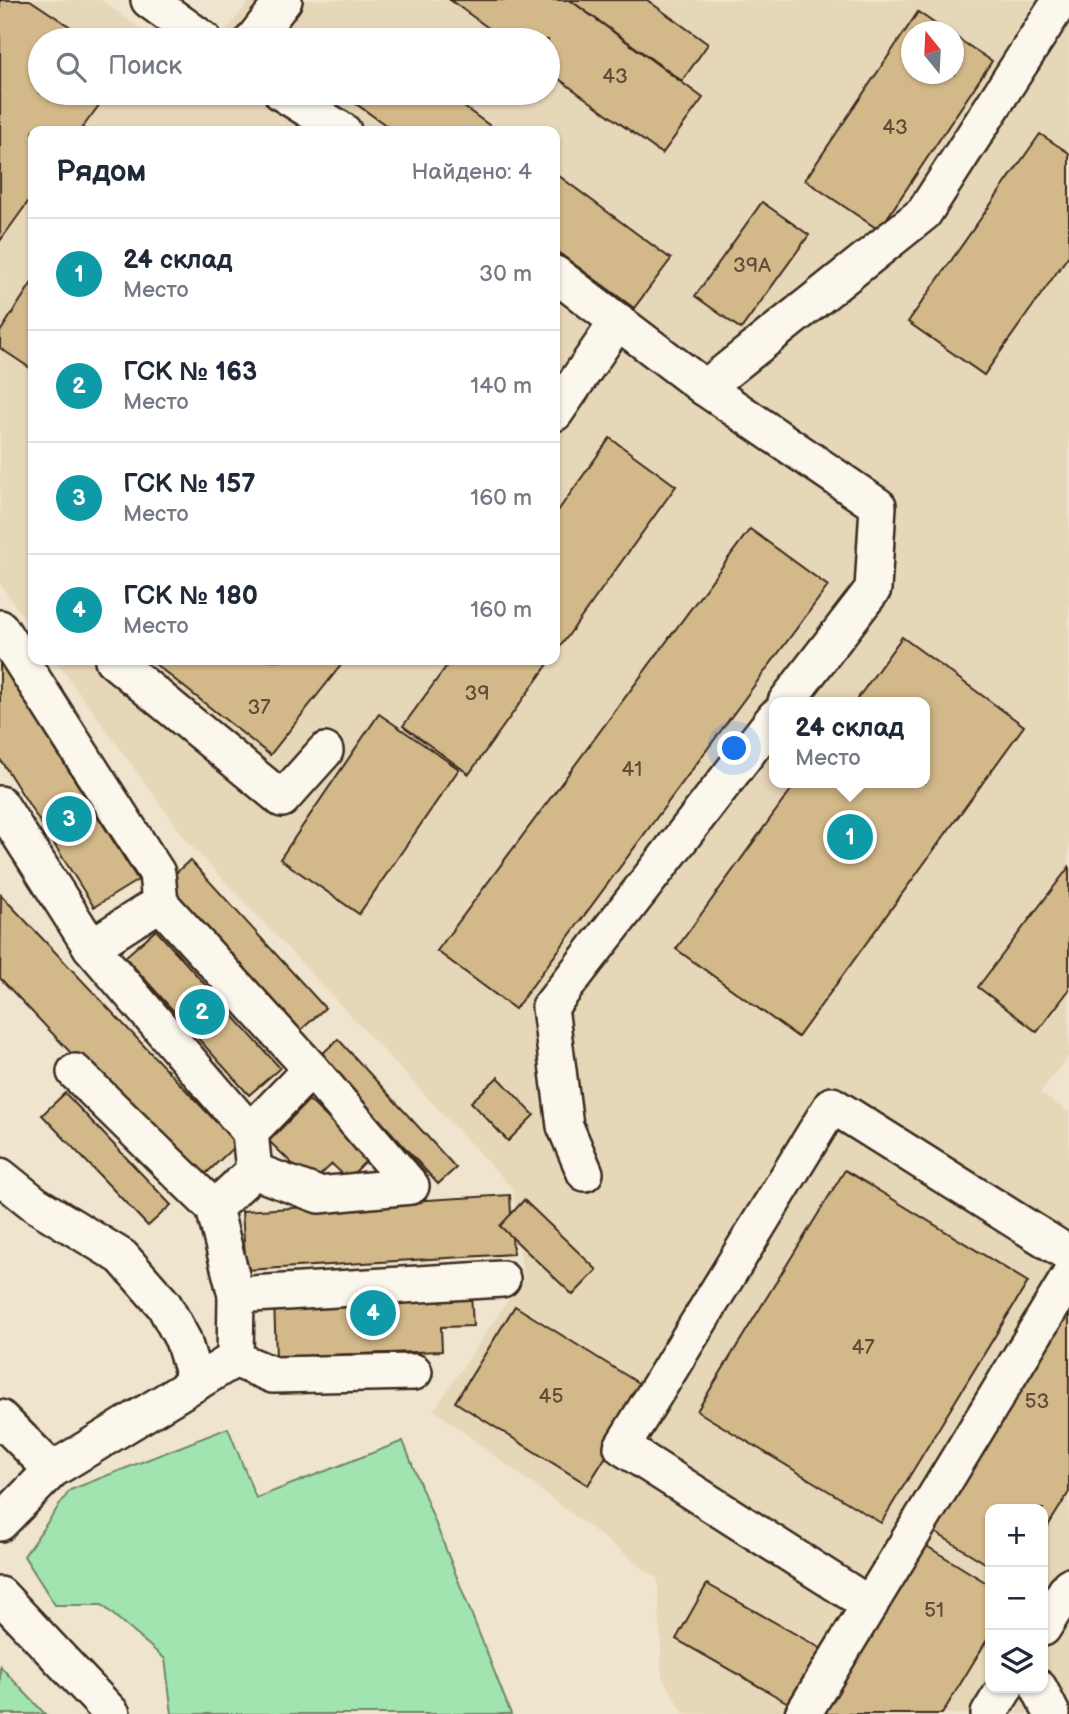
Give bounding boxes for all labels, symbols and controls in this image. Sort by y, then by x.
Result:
north arrow [901,21,964,84]
search box [28,28,560,105]
icon: search [52,48,90,86]
text: Поиск [108,51,182,82]
house number: 43 [602,64,628,89]
house number: 43 [882,115,908,140]
text: Рядом [56,154,146,190]
text: Найдено: 4 [412,158,532,186]
text: 24 склад [123,245,232,276]
house number: 39А [733,253,771,278]
text: 1 [74,260,84,288]
text: 30 m [479,260,532,288]
text: Место [123,276,189,304]
text: ГСК № 163 [123,357,257,388]
text: 2 [72,372,86,400]
text: 140 m [470,372,532,400]
text: Место [123,388,189,416]
text: ГСК № 157 [123,469,256,500]
text: 3 [72,484,86,512]
text: 160 m [470,484,532,512]
text: Место [123,500,189,528]
text: ГСК № 180 [123,581,258,612]
text: 4 [72,596,86,624]
text: 160 m [470,596,532,624]
text: Место [123,612,189,640]
house number: 39 [464,681,490,706]
house number: 37 [247,695,271,720]
popup [769,697,930,788]
text: 24 склад [795,713,904,744]
your location [717,731,751,765]
text: Место [795,744,860,772]
house number: 41 [622,757,642,782]
pin: 3 [46,793,92,845]
pin: 1 [827,811,873,863]
pin: 2 [179,986,225,1038]
pin: 4 [350,1287,396,1339]
house number: 47 [851,1335,875,1360]
house number: 45 [539,1384,563,1409]
house number: 53 [1025,1389,1049,1414]
map controls [985,1504,1048,1693]
button: + [985,1504,1048,1567]
button: − [985,1567,1048,1630]
house number: 51 [924,1598,944,1623]
button: layers [985,1630,1048,1693]

